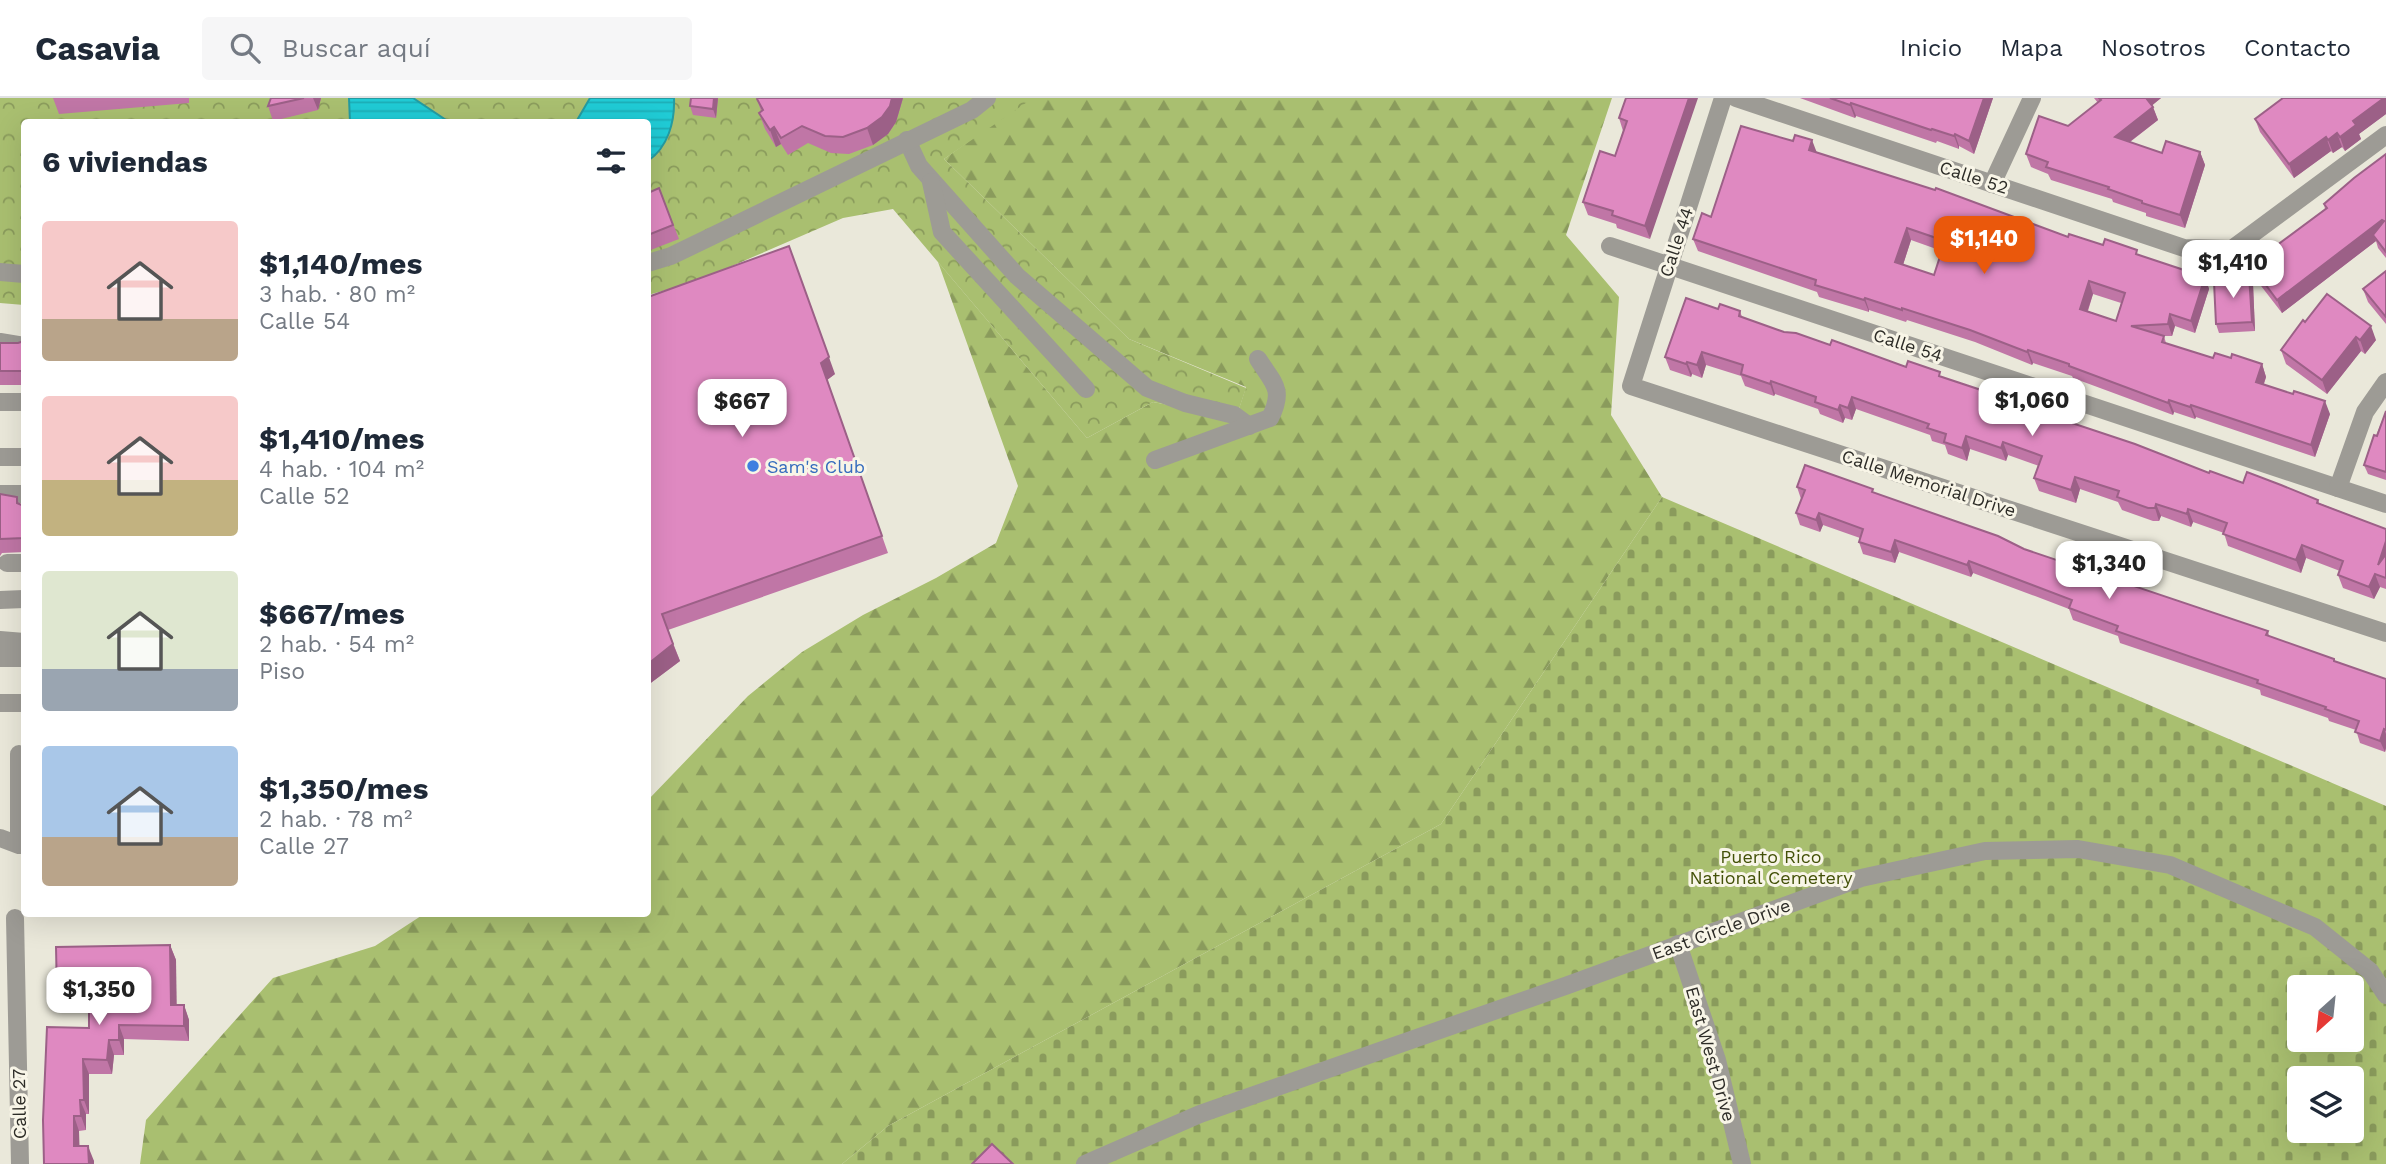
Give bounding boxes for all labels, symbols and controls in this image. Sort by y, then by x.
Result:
search box [202,17,692,80]
text: Casavia [35,29,160,68]
icon: search [226,29,264,67]
text: Buscar aquí [282,33,431,63]
text: Inicio [1900,34,1962,62]
text: Mapa [2000,34,2063,62]
text: Nosotros [2101,34,2206,62]
text: Contacto [2244,34,2351,62]
icon: filters [592,142,630,180]
text: 6 viviendas [42,144,208,179]
street label: Calle 52 [1937,156,2011,198]
street label: Calle 44 [1655,204,1697,280]
pin: $1,140 [1927,216,2041,276]
text: $1,140 [1950,225,2018,252]
pin: $1,410 [2176,240,2290,300]
text: $1,140/mes [259,246,422,281]
icon: home [98,249,182,333]
text: $1,410 [2198,249,2268,276]
text: 3 hab. · 80 m² [259,281,415,308]
text: Calle 54 [259,308,350,335]
street label: Calle 54 [1871,324,1945,366]
pin: $1,060 [1975,378,2089,438]
pin: $667 [701,380,783,439]
text: $1,060 [1995,387,2069,414]
text: $667 [714,388,770,415]
text: $1,410/mes [259,421,425,456]
icon: home [98,424,182,508]
street label: Calle Memorial Drive [1839,445,2019,521]
text: 4 hab. · 104 m² [259,456,424,483]
place label: Sam's Club [767,456,865,477]
marker: Sam's Club [745,458,761,474]
text: Calle 52 [259,483,350,510]
pin: $1,340 [2052,542,2166,601]
text: $1,340 [2072,550,2146,577]
text: $667/mes [259,596,405,631]
icon: home [98,599,182,683]
text: 2 hab. · 54 m² [259,631,414,658]
text: Piso [259,658,305,685]
text: $1,350/mes [259,771,428,806]
icon: home [98,774,182,858]
text: 2 hab. · 78 m² [259,806,412,833]
text: Calle 27 [259,833,349,860]
park label: Puerto Rico National Cemetery [1690,846,1853,888]
street label: East Circle Drive [1649,894,1793,964]
pin: $1,350 [42,968,156,1027]
north arrow [2287,975,2364,1052]
map controls [2287,975,2364,1143]
text: $1,350 [62,976,136,1003]
street label: East West Drive [1682,984,1740,1124]
button: layers [2287,1066,2364,1143]
street label: Calle 27 [8,1069,30,1139]

